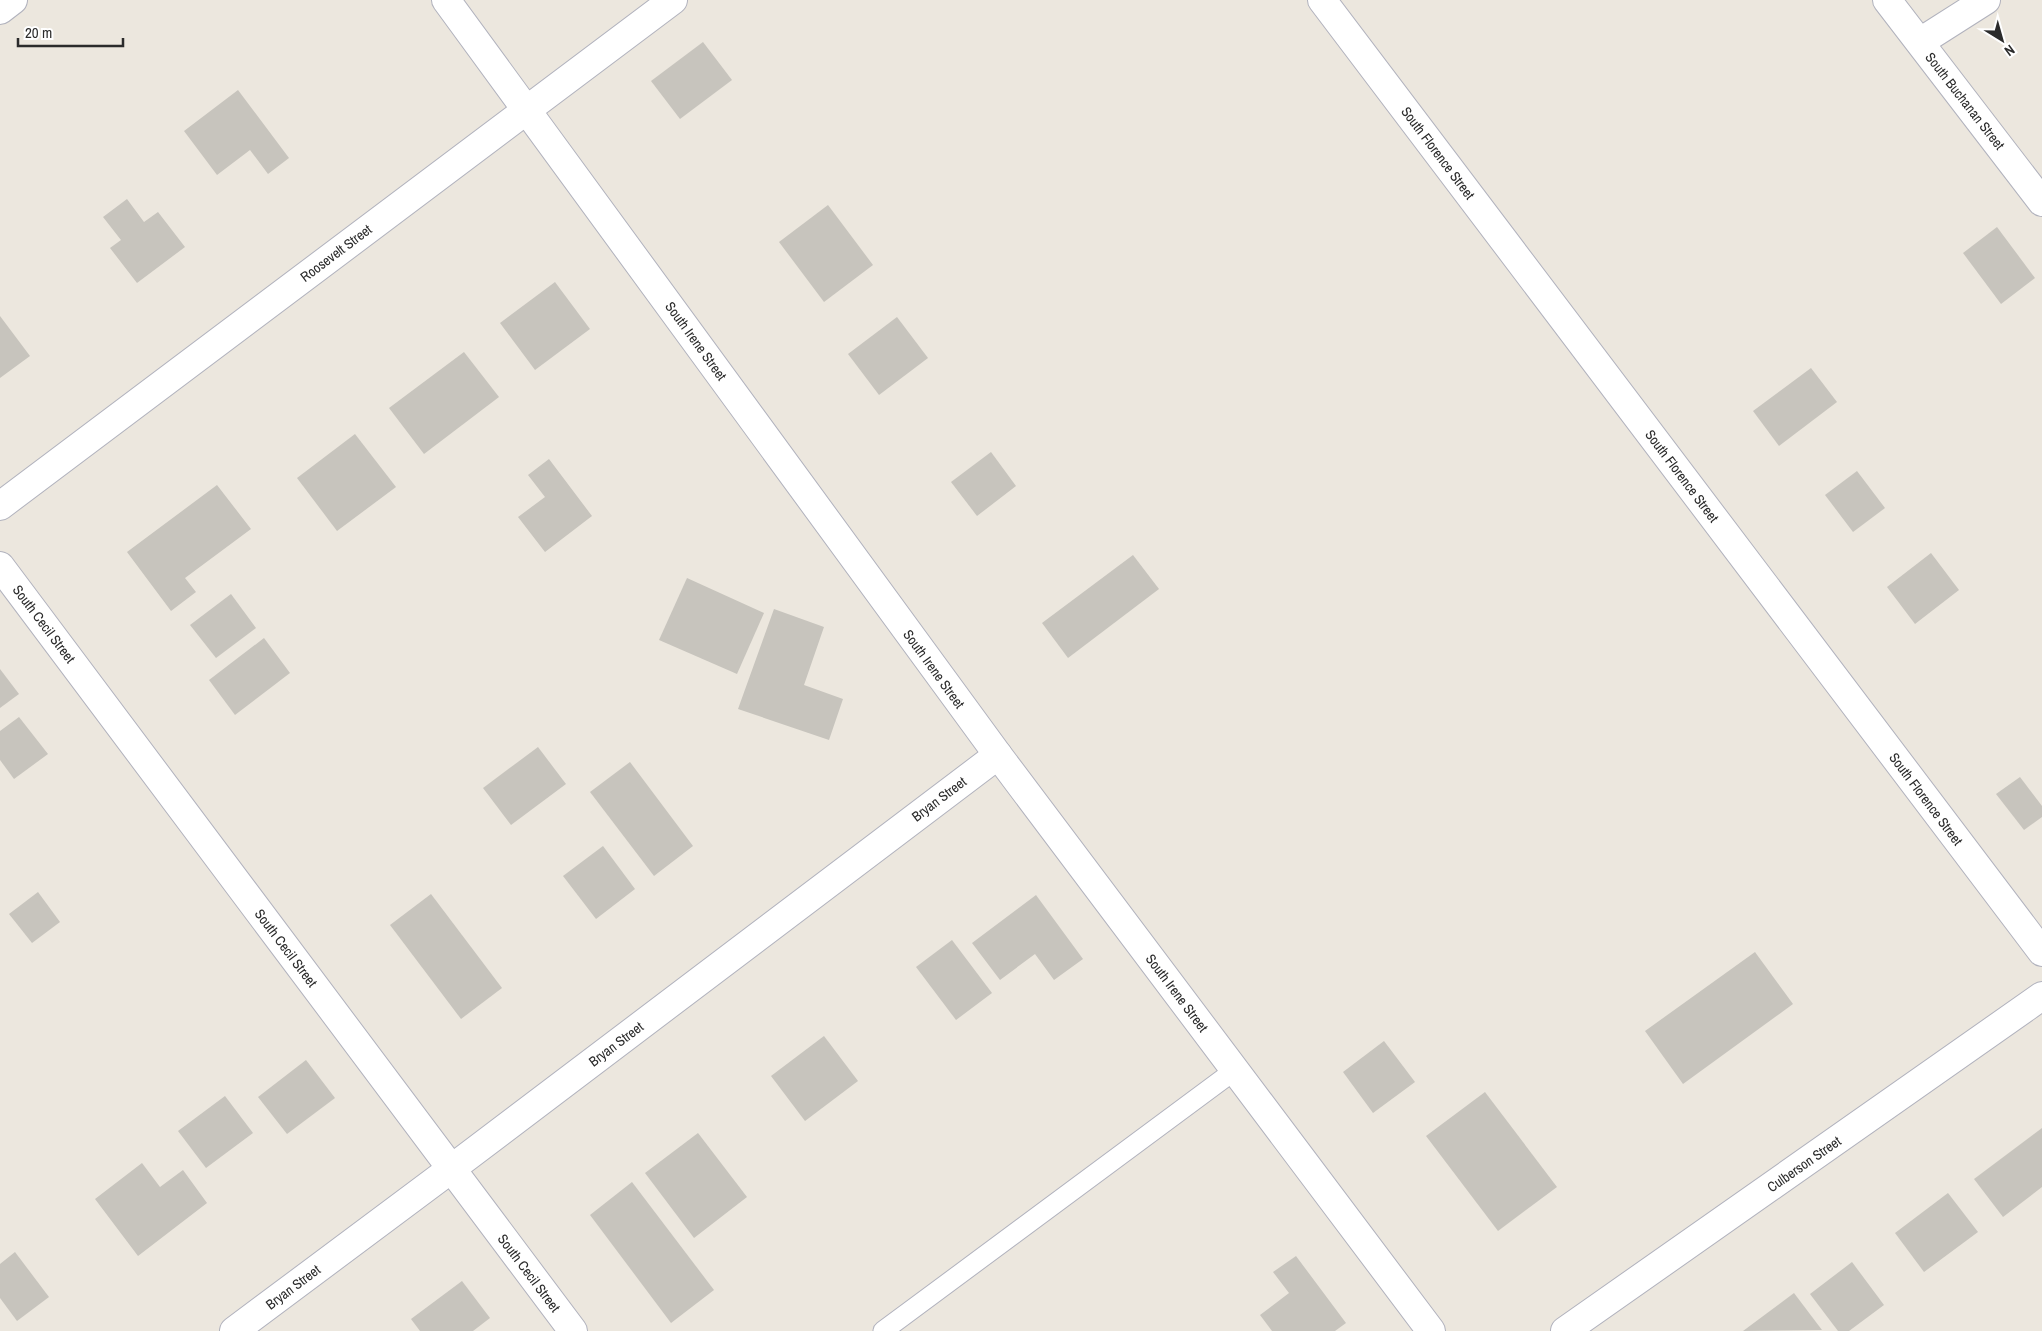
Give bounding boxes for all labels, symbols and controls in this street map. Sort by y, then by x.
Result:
scale bar [18,15,122,47]
north arrow [1977,15,2027,65]
text: 20 m [25,22,52,43]
text: N [2001,41,2019,60]
street label: South Buchanan Street [1921,49,2009,153]
street label: South Florence Street [1397,103,1479,203]
street label: Roosevelt Street [297,220,375,286]
street label: South Irene Street [661,298,731,384]
street label: South Florence Street [1641,426,1723,526]
street label: South Cecil Street [9,581,79,667]
street label: South Irene Street [899,626,969,712]
street label: South Florence Street [1885,749,1967,849]
street label: Bryan Street [908,773,970,825]
street label: South Cecil Street [251,905,321,991]
street label: South Irene Street [1142,950,1212,1036]
street label: Bryan Street [585,1018,647,1070]
street label: Culberson Street [1764,1132,1844,1196]
street label: South Cecil Street [494,1230,564,1316]
street label: Bryan Street [262,1261,324,1313]

